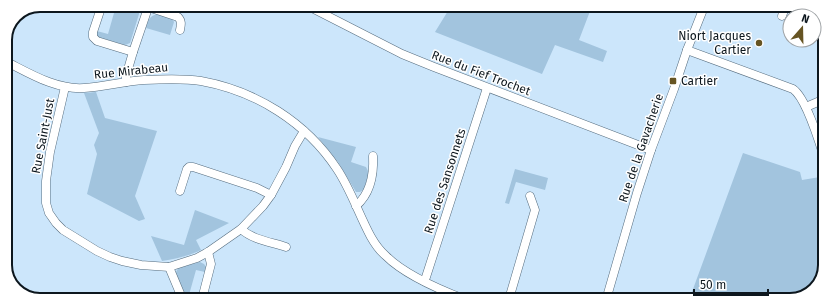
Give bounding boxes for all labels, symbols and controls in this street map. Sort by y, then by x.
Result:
north arrow [782,8,822,48]
text: N [800,12,811,26]
place label: Niort Jacques Cartier [678,29,751,57]
marker: Niort Jacques Cartier [754,38,764,48]
street label: Rue du Fief Trochet [430,48,533,99]
street label: Rue Mirabeau [93,60,169,82]
place label: Cartier [681,74,718,88]
marker: Cartier [668,76,678,86]
street label: Rue de la Gavacherie [616,92,666,204]
street label: Rue Saint-Just [29,96,57,175]
street label: Rue des Sansonnets [421,126,469,235]
scale bar [694,271,768,297]
text: 50 m [700,278,726,292]

